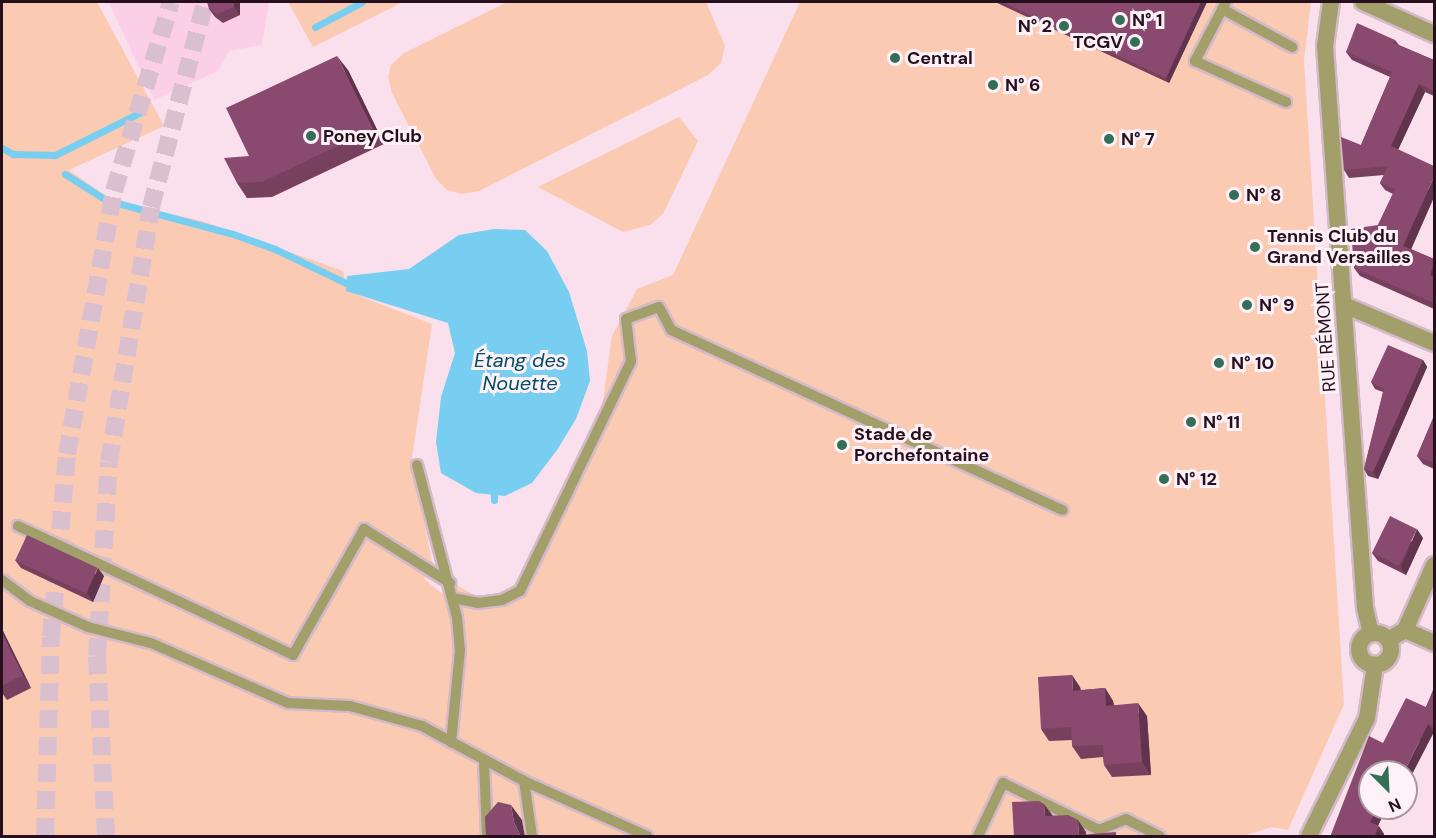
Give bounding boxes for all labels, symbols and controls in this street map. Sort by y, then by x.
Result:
place label: N° 1 [1132,9,1162,31]
marker: N° 1 [1113,13,1127,27]
place label: N° 2 [1018,15,1052,37]
marker: N° 2 [1057,19,1071,33]
place label: TCGV [1073,31,1123,53]
marker: TCGV [1128,35,1142,49]
place label: Central [907,47,973,69]
marker: Central [888,51,902,65]
place label: N° 6 [1005,74,1040,96]
marker: N° 6 [986,78,1000,92]
place label: Poney Club [323,125,422,147]
place label: N° 7 [1121,128,1155,150]
marker: Poney Club [304,129,318,143]
marker: N° 7 [1102,132,1116,146]
place label: N° 8 [1246,184,1281,206]
marker: N° 8 [1227,188,1241,202]
place label: Tennis Club du Grand Versailles [1267,226,1411,268]
marker: Tennis Club du Grand Versailles [1248,240,1262,254]
street label: RUE RÉMONT [1311,281,1341,393]
place label: N° 9 [1259,294,1294,316]
marker: N° 9 [1240,298,1254,312]
water label: Étang des Nouette [474,349,566,396]
place label: N° 10 [1231,352,1274,374]
marker: N° 10 [1212,356,1226,370]
place label: N° 11 [1203,411,1240,433]
marker: N° 11 [1184,415,1198,429]
place label: Stade de Porchefontaine [854,424,989,466]
marker: Stade de Porchefontaine [835,438,849,452]
place label: N° 12 [1176,468,1217,490]
marker: N° 12 [1157,472,1171,486]
north arrow [1358,760,1418,820]
text: N [1385,793,1404,817]

